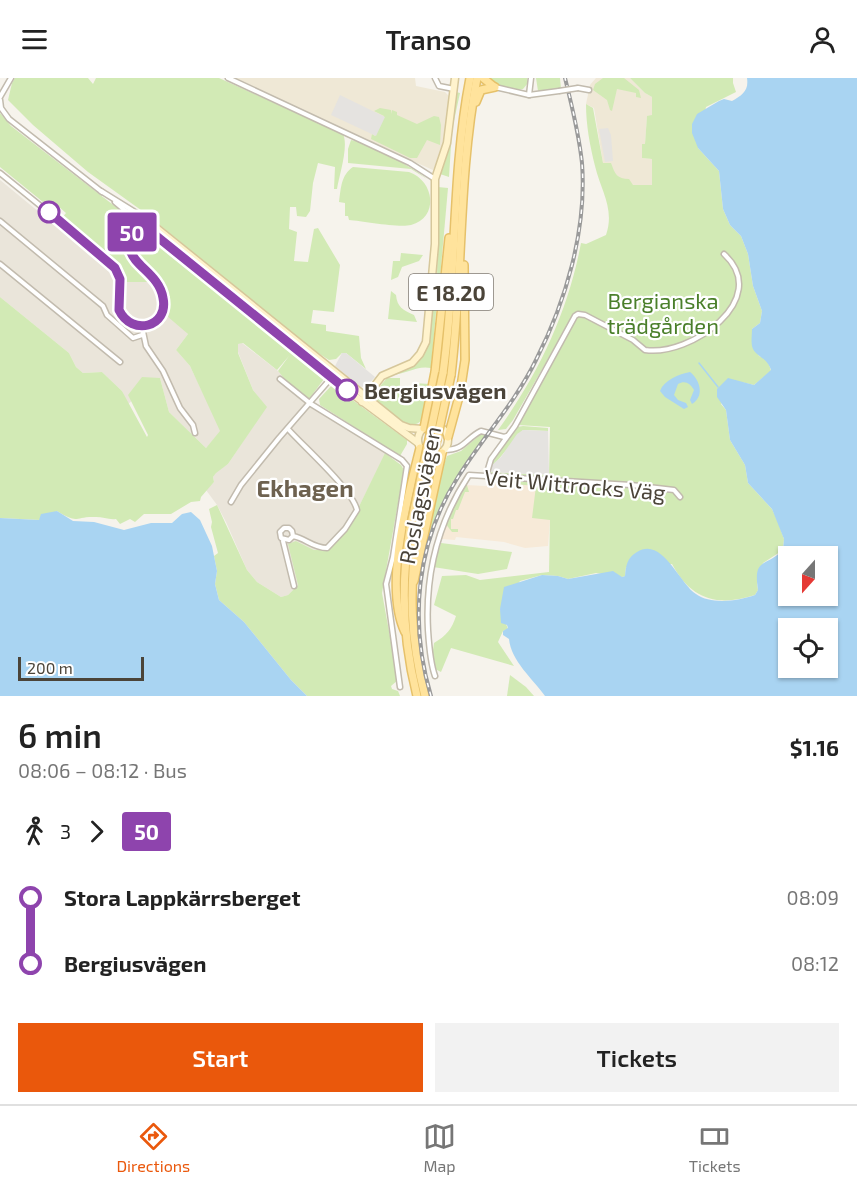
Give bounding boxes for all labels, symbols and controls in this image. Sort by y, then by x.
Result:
icon: menu [18,23,51,56]
text: Transo [386,23,471,55]
icon: person [806,23,839,56]
unlabelled marker [38,201,60,223]
line badge: 50 [105,212,159,252]
text: 50 [120,220,144,245]
road number: E 18.20 [409,274,493,310]
park label: Bergianska trädgården [607,287,719,338]
place label: Bergiusvägen [364,377,506,403]
marker: Bergiusvägen [336,379,358,401]
street label: Roslagsvägen [393,424,445,566]
street label: Veit Wittrocks Väg [483,463,667,505]
district label: Ekhagen [256,473,354,502]
north arrow [778,546,838,606]
map controls [778,546,838,678]
button: locate [778,618,838,678]
scale bar [18,654,144,682]
text: 200 m [27,658,73,677]
text: 6 min [18,715,102,755]
text: $1.16 [790,734,839,760]
text: 08:06 – 08:12 · Bus [18,758,187,782]
icon: walk [18,815,51,848]
icon: forward [80,815,113,848]
text: 3 [60,819,71,843]
text: 50 [134,819,159,844]
text: Stora Lappkärrsberget [64,884,300,910]
text: 08:09 [787,885,839,909]
text: Bergiusvägen [64,950,206,976]
text: 08:12 [791,951,839,975]
button: Start [18,1023,423,1092]
button: Tickets [435,1023,839,1092]
tab: Directions [116,1120,190,1175]
tab: Map [423,1120,456,1175]
tab: Tickets [689,1120,741,1175]

